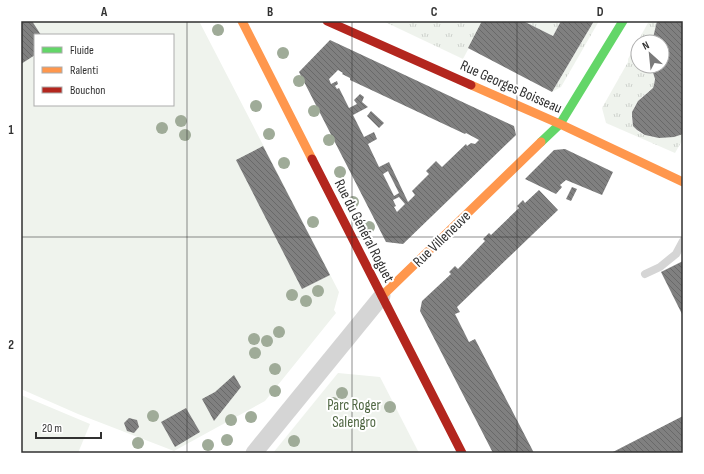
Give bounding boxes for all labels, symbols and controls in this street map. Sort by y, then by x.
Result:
text: A [100,4,108,20]
text: B [267,4,273,20]
text: C [431,4,438,20]
text: D [597,4,604,20]
legend [34,34,174,106]
north arrow [630,34,670,74]
text: N [640,38,651,53]
text: Fluide [70,43,94,58]
street label: Rue Georges Boisseau [457,56,565,118]
text: Ralenti [70,63,98,78]
text: Bouchon [70,83,105,98]
text: 1 [8,122,14,138]
street label: Rue du Général Roguet [330,176,398,286]
street label: Rue Villeneuve [409,207,475,271]
text: 2 [8,337,14,353]
park label: Parc Roger Salengro [327,396,381,432]
scale bar [36,414,101,440]
text: 20 m [42,421,62,436]

